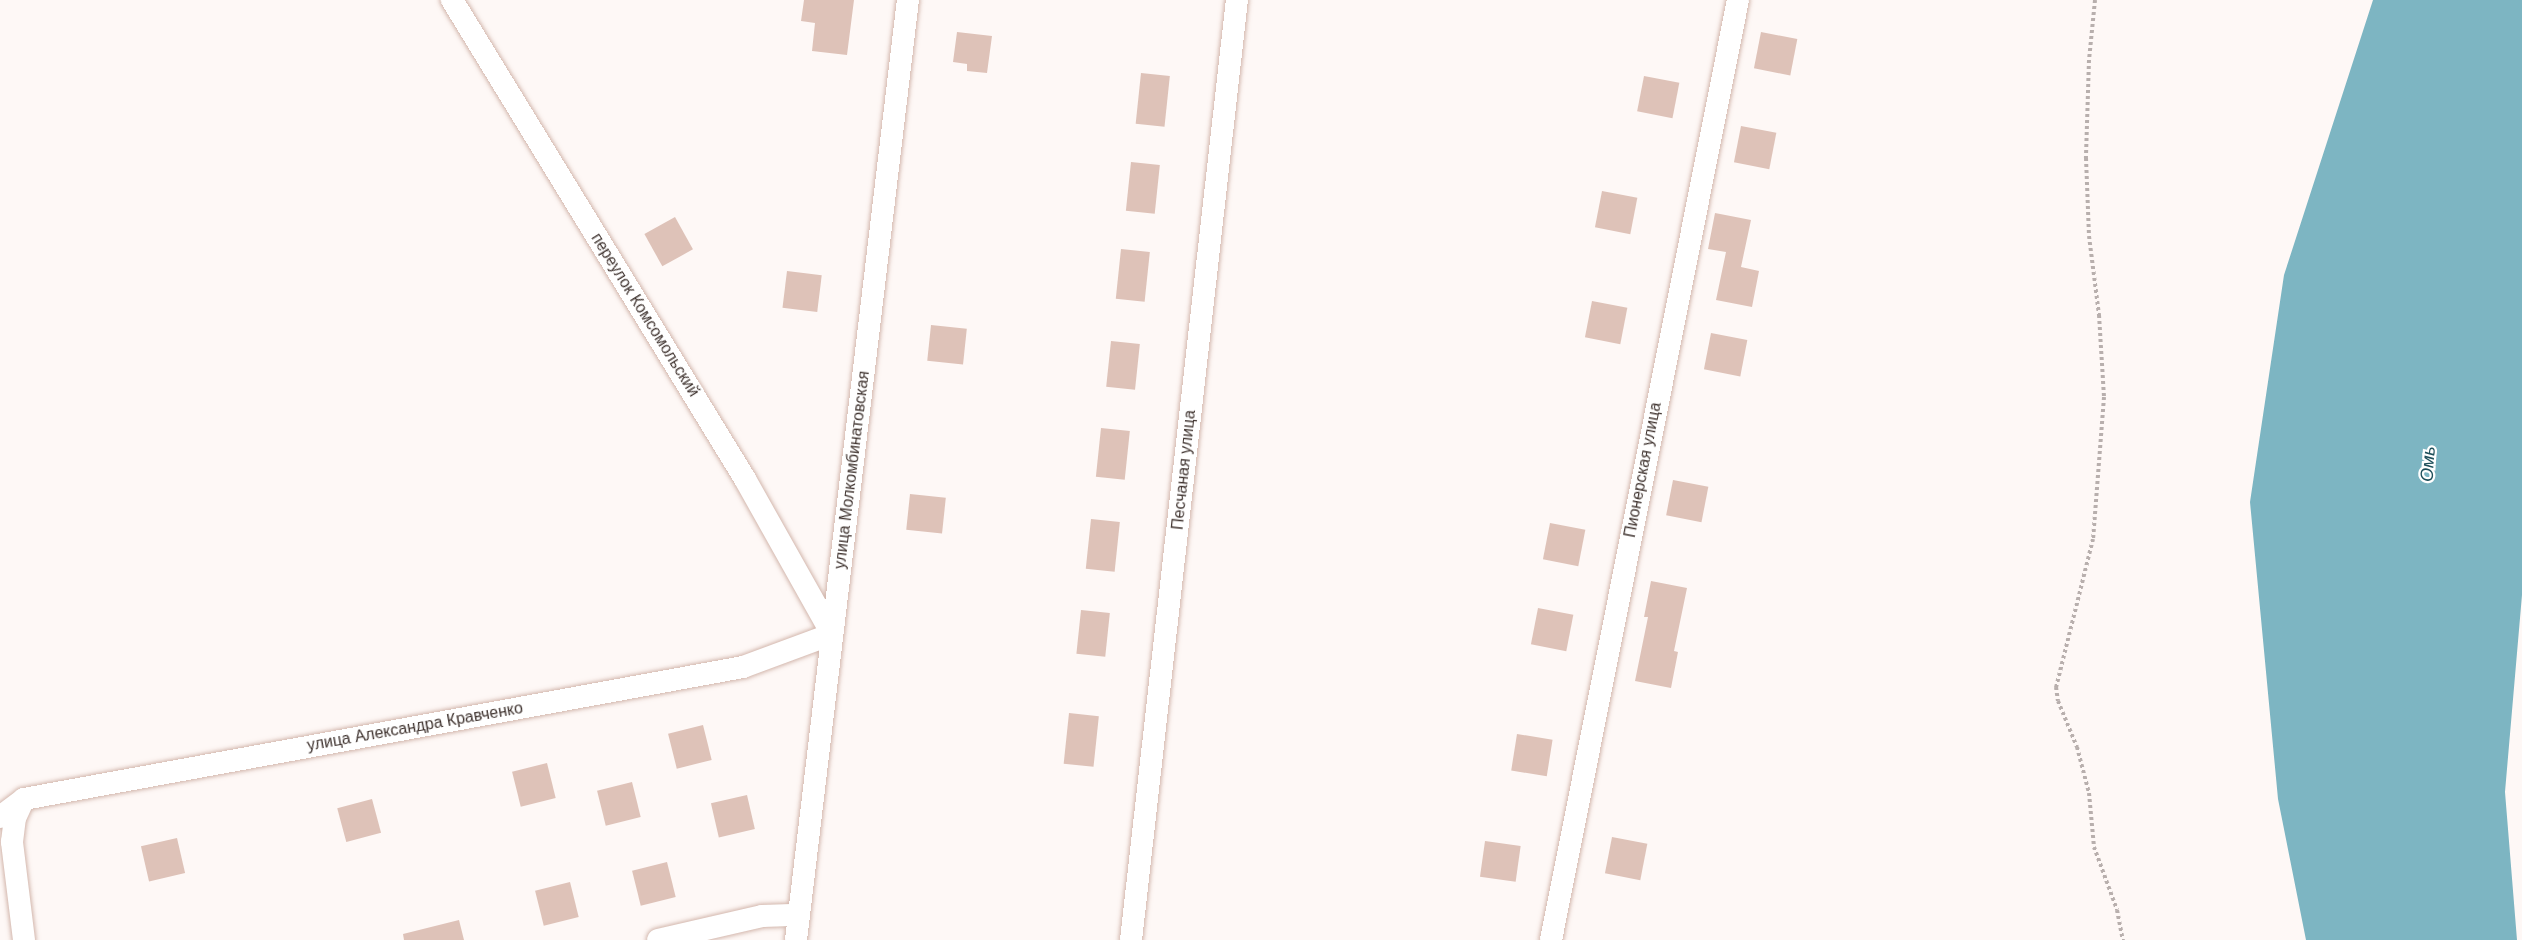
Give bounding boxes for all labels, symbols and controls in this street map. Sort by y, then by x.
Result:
street label: переулок Комсомольский [587,230,703,400]
street label: улица Молкомбинатовская [830,370,874,570]
street label: Пионерская улица [1620,401,1666,539]
street label: Песчаная улица [1168,409,1200,531]
water label: Омь [2416,445,2440,483]
street label: улица Александра Кравченко [306,699,524,755]

